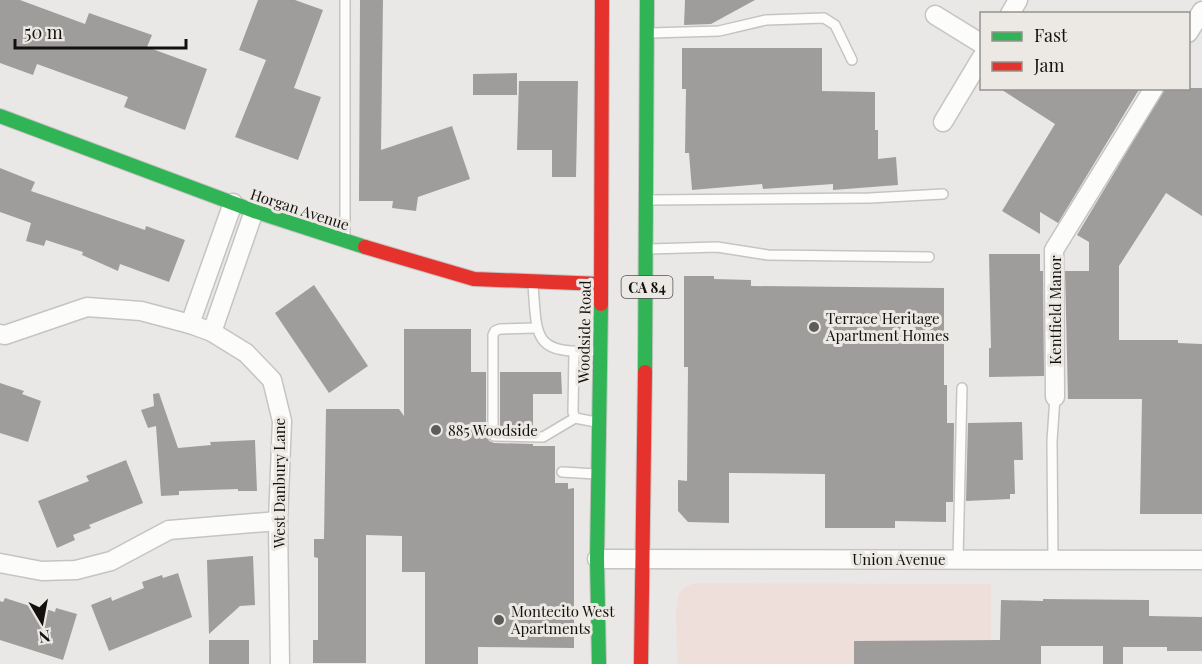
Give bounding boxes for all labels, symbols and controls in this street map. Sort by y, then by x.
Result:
scale bar [15,12,186,50]
legend [980,12,1190,90]
text: 50 m [24,20,63,44]
text: Fast [1034,23,1068,47]
text: Jam [1033,53,1064,77]
street label: Horgan Avenue [248,184,352,234]
street label: Kentfield Manor [1045,255,1065,365]
road number: CA 84 [622,276,672,298]
street label: Woodside Road [573,280,595,385]
place label: Terrace Heritage Apartment Homes [825,308,949,345]
marker: Terrace Heritage Apartment Homes [807,320,821,334]
street label: West Danbury Lane [269,418,289,549]
place label: 885 Woodside [448,420,538,440]
marker: 885 Woodside [429,423,443,437]
street label: Union Avenue [852,549,946,569]
north arrow [12,592,72,652]
place label: Montecito West Apartments [510,601,615,638]
marker: Montecito West Apartments [492,613,506,627]
text: N [37,626,52,649]

